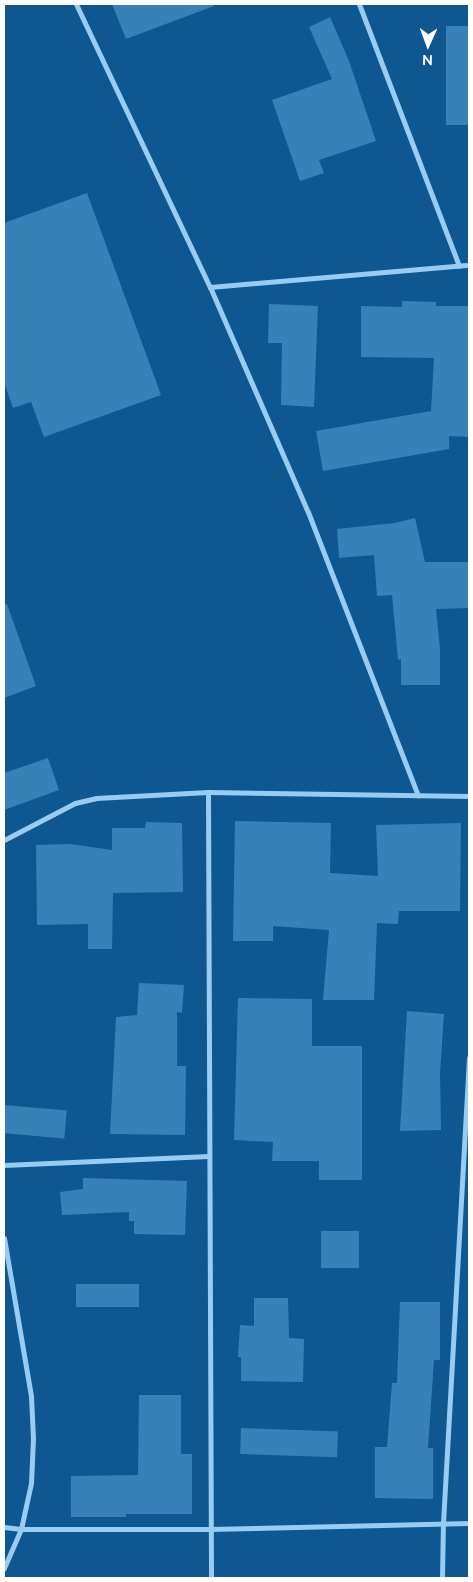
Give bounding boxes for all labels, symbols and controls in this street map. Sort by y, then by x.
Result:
north arrow [403,20,453,70]
text: N [422,52,433,68]

